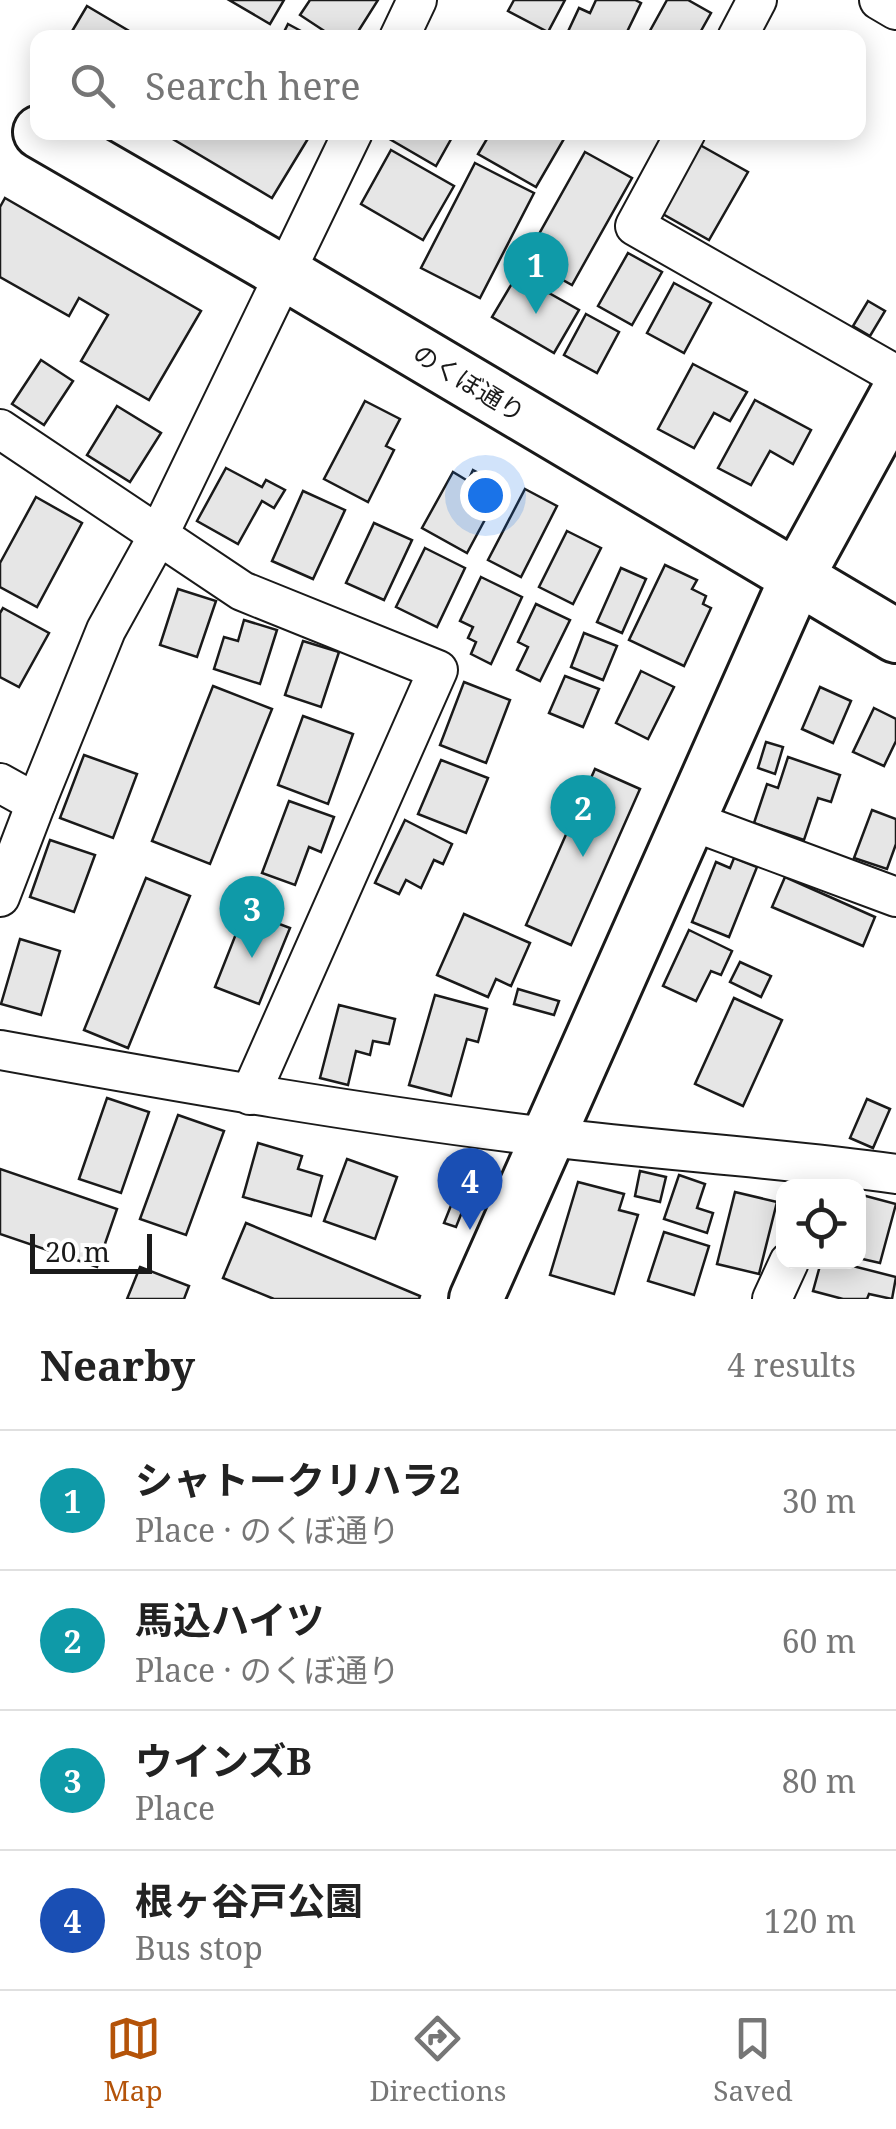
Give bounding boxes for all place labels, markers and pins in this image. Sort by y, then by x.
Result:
pin: 1 [504,232,568,314]
pin: 2 [550,774,616,857]
pin: 3 [220,876,284,958]
pin: 4 [438,1148,502,1230]

